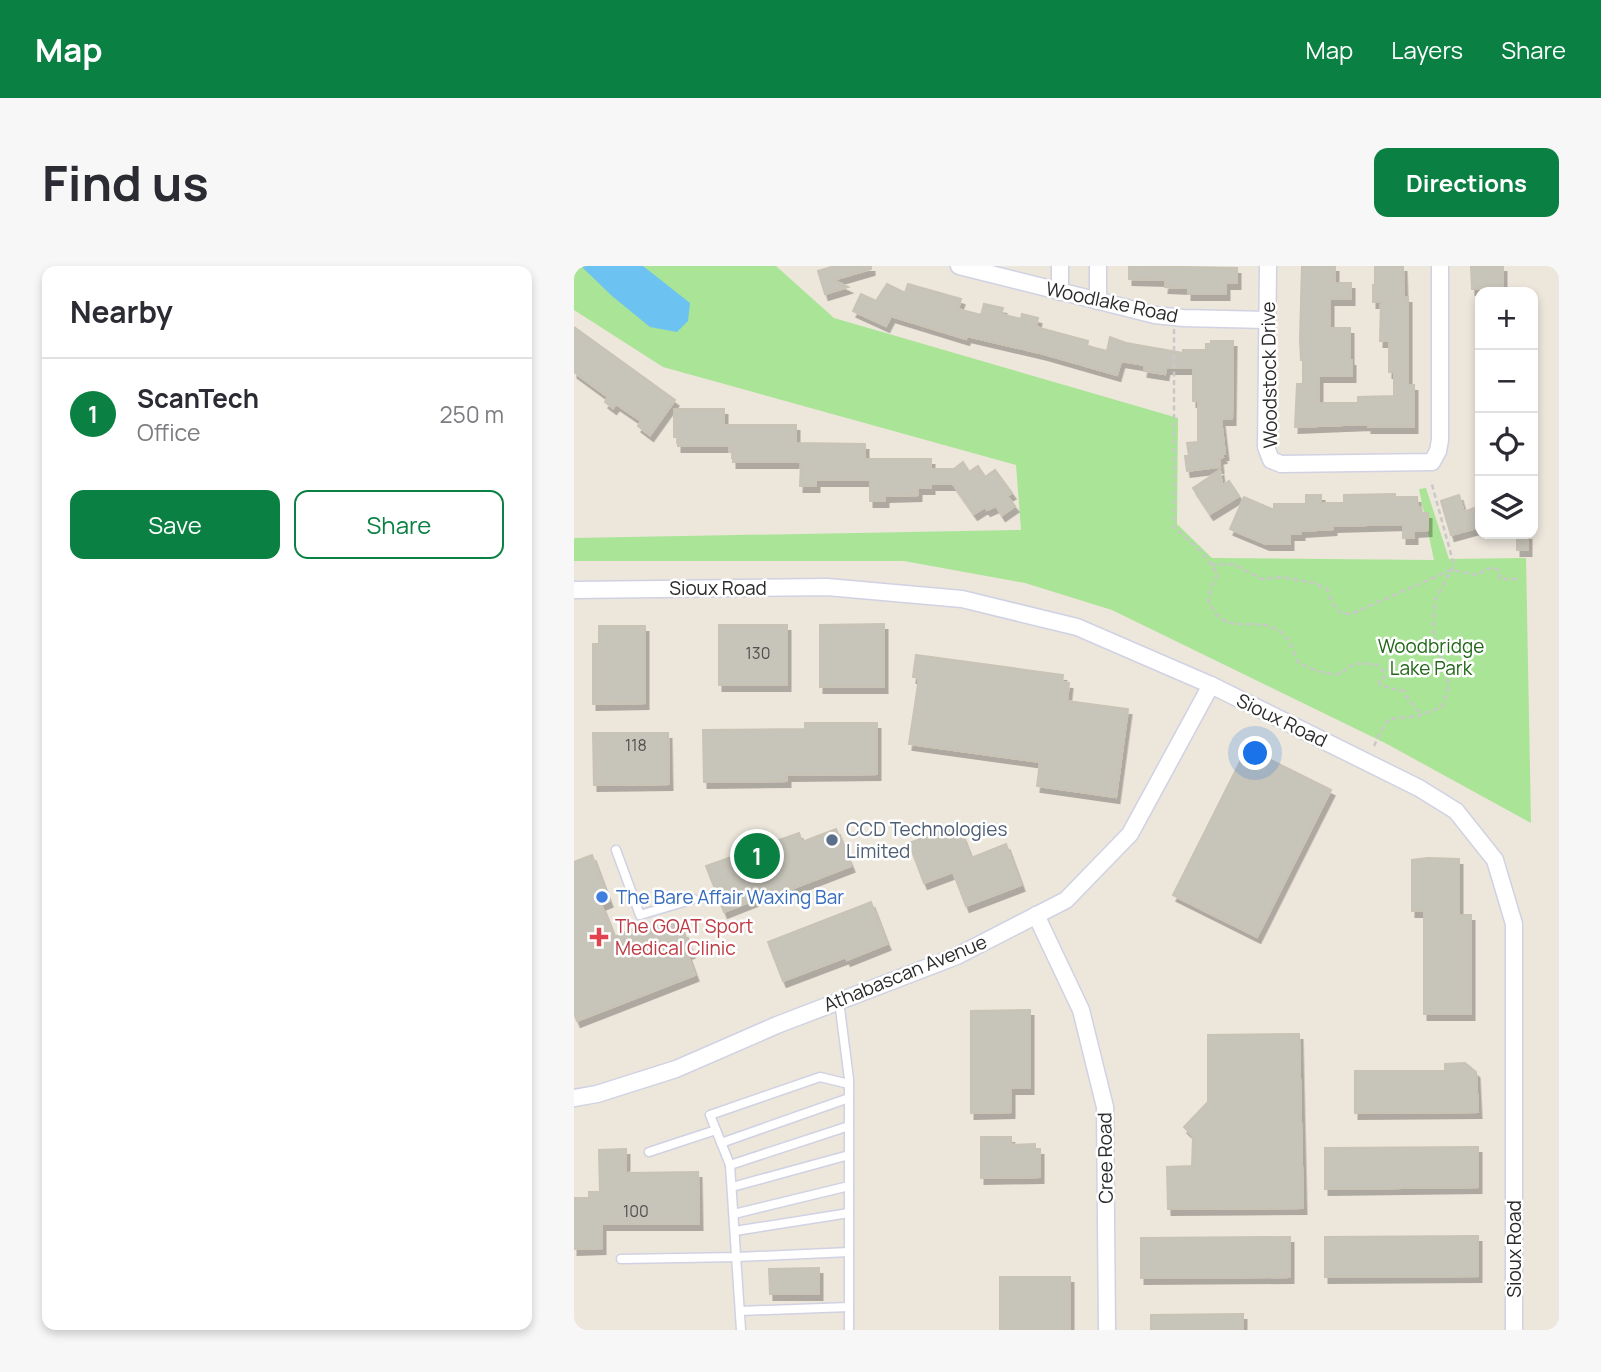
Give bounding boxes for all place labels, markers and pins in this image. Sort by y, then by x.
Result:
place label: CCD Technologies Limited [846,816,1007,864]
pin: 1 [734,830,780,882]
marker: CCD Technologies Limited [824,832,840,848]
place label: The Bare Affair Waxing Bar [616,884,844,910]
marker: The Bare Affair Waxing Bar [594,889,610,905]
place label: The GOAT Sport Medical Clinic [615,913,753,961]
marker: The GOAT Sport Medical Clinic [589,927,609,947]

